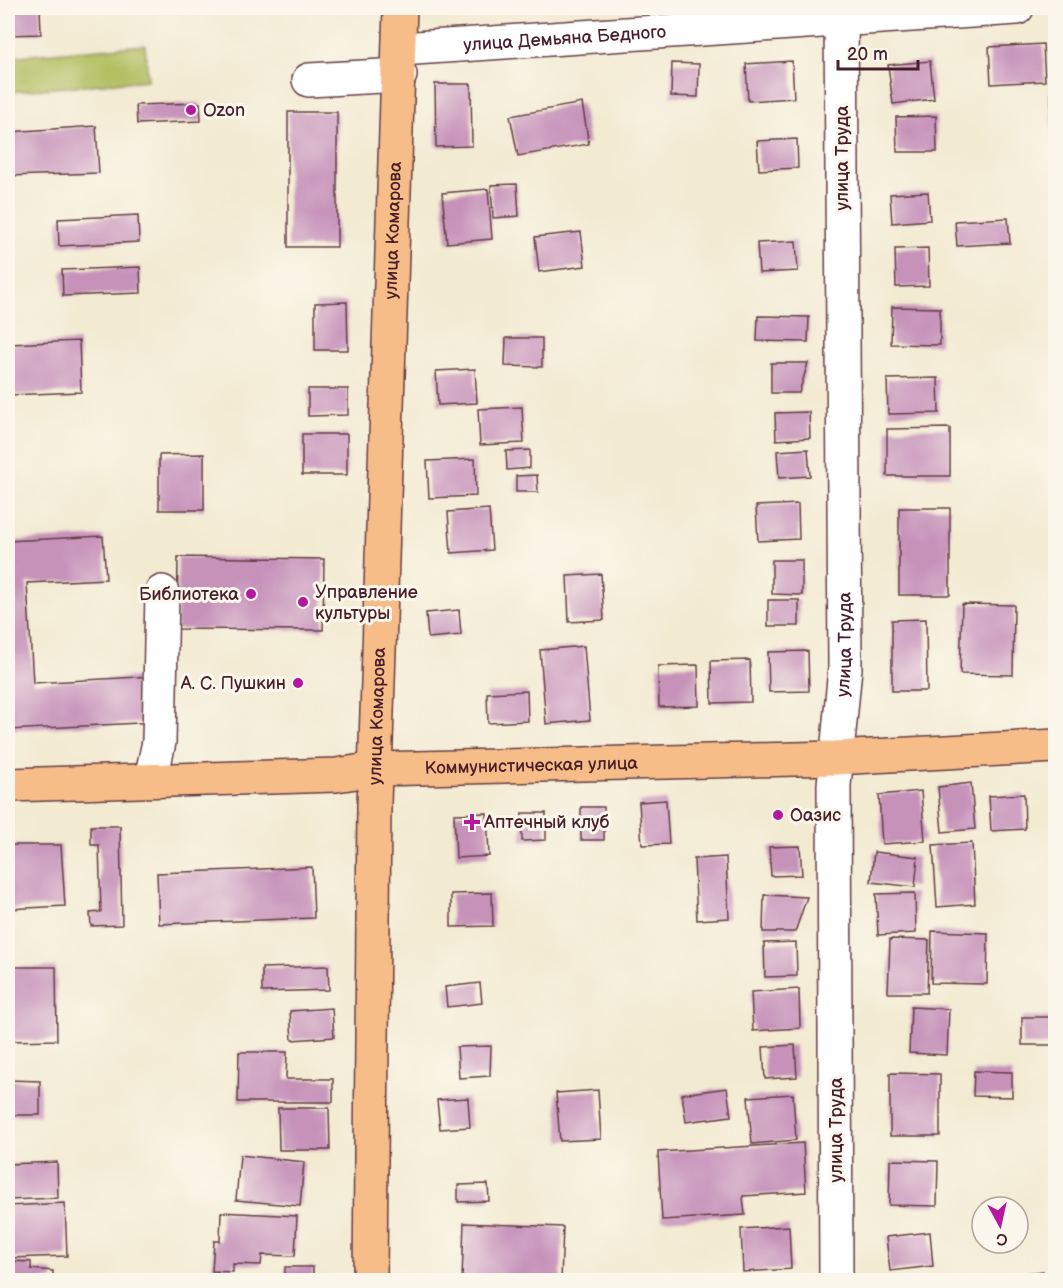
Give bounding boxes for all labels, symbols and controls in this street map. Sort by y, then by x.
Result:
street label: улица Демьяна Бедного [463,21,667,56]
scale bar [838,33,918,71]
text: 20 m [847,44,888,65]
place label: Ozon [203,100,245,121]
marker: Ozon [184,103,198,117]
street label: улица Труда [832,105,853,211]
street label: улица Комарова [380,161,406,300]
place label: Управление культуры [315,582,418,624]
place label: Библиотека [139,584,239,605]
marker: Библиотека [244,587,258,601]
street label: улица Труда [832,591,856,698]
marker: Управление культуры [296,595,310,609]
street label: улица Комарова [365,646,390,785]
place label: А. С. Пушкин [180,673,286,694]
marker: А. С. Пушкин [291,676,305,690]
street label: Коммунистическая улица [424,753,639,779]
place label: Оазис [790,805,841,826]
marker: Оазис [771,808,785,822]
place label: Аптечный клуб [483,812,609,833]
marker: Аптечный клуб [465,815,479,829]
street label: улица Труда [826,1077,847,1183]
north arrow [970,1195,1030,1255]
text: С [995,1228,1009,1249]

